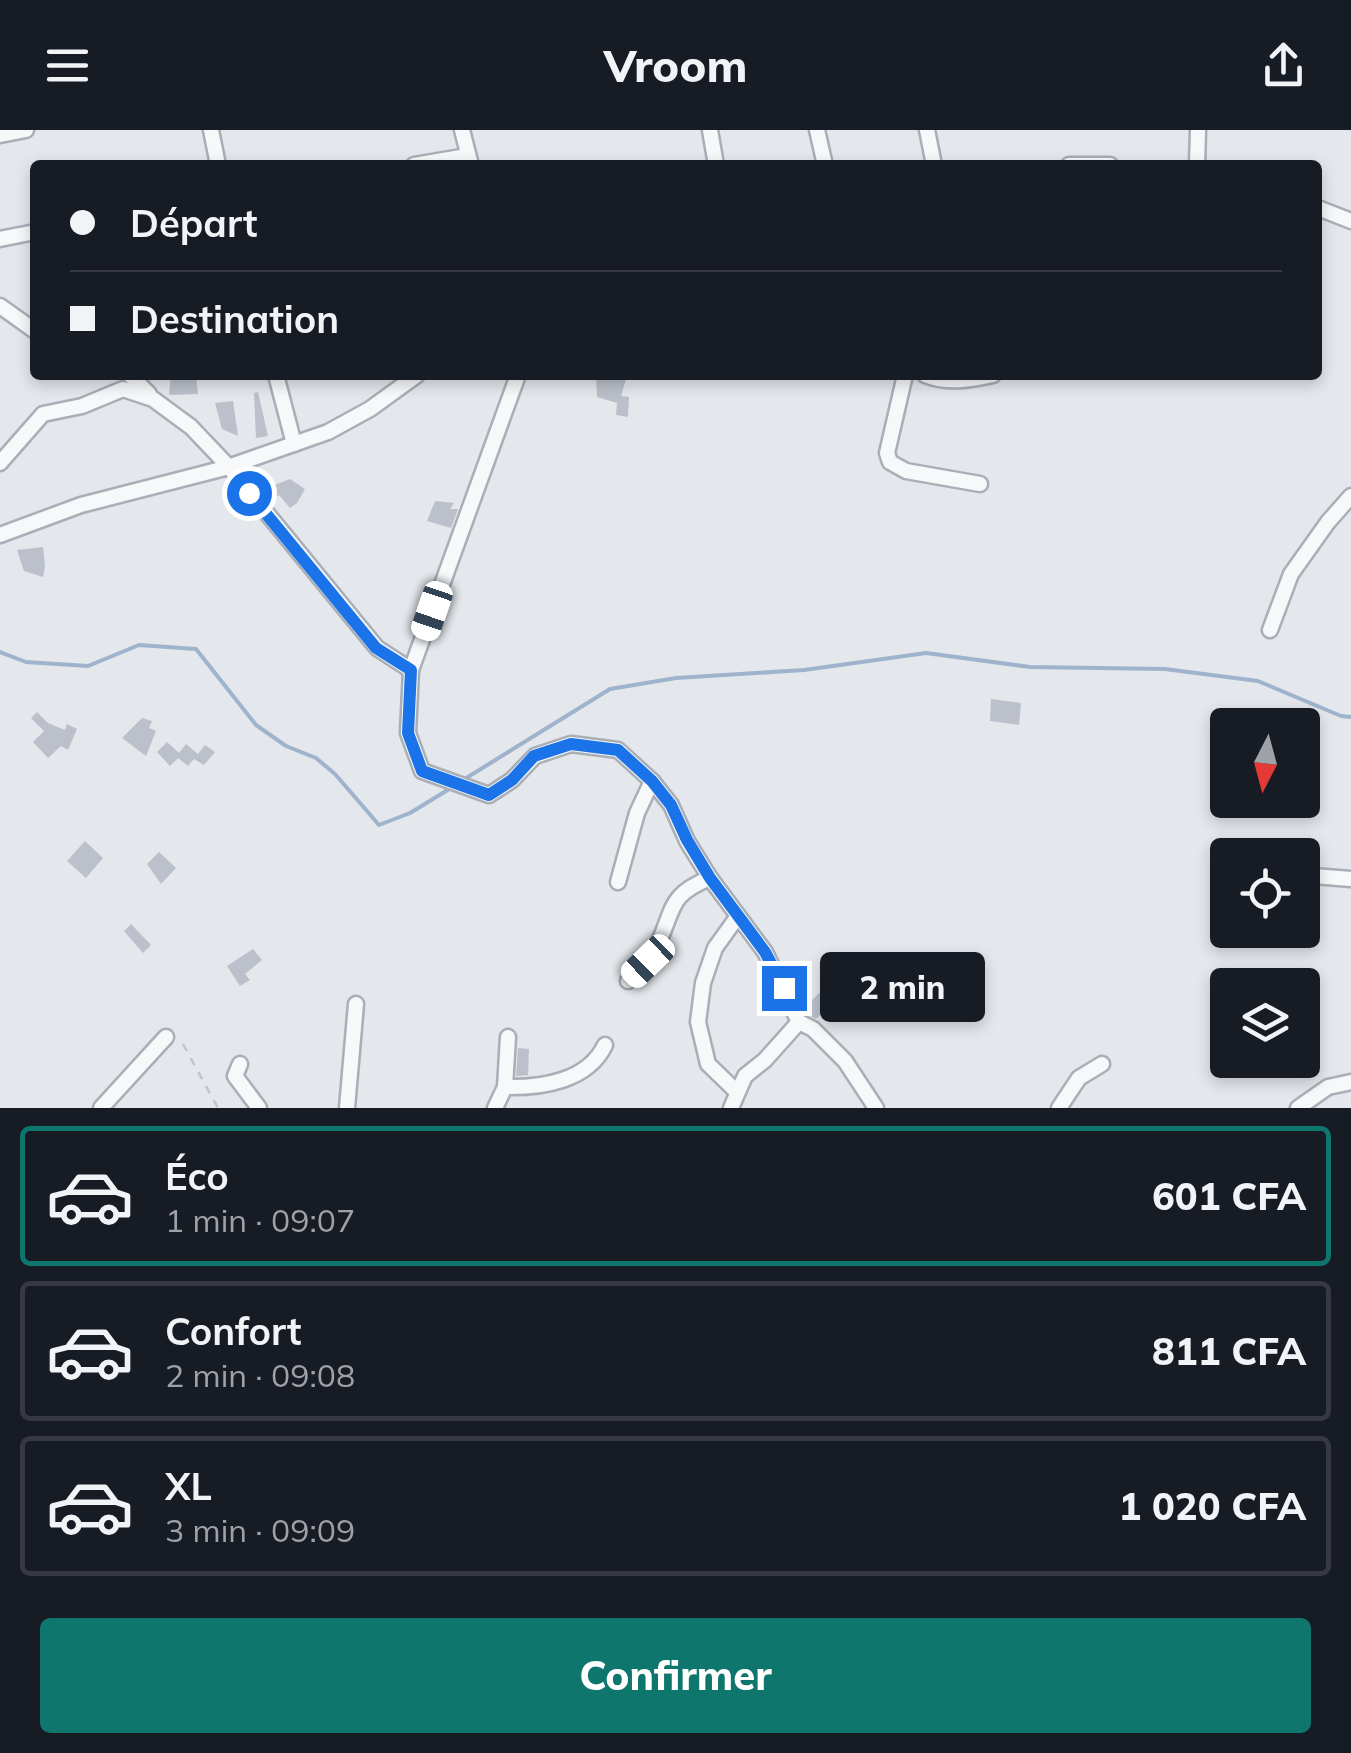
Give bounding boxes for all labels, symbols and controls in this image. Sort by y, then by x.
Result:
text: Vroom [604,37,747,93]
icon: menu [40,38,95,93]
icon: share [1256,38,1311,93]
text: Départ [130,199,257,247]
text: Destination [130,295,339,343]
route start [227,471,272,516]
car [408,578,456,644]
north arrow [1210,708,1320,818]
map controls [1210,708,1320,1078]
button: locate [1210,838,1320,948]
car [616,929,680,993]
callout: 2 min [819,953,984,1023]
route end [762,966,807,1011]
text: 2 min [860,967,945,1007]
button: layers [1210,968,1320,1078]
icon: car [45,1151,135,1241]
text: Éco [165,1152,229,1200]
text: 601 CFA [1152,1172,1306,1220]
text: 1 min · 09:07 [165,1200,355,1240]
icon: car [45,1306,135,1396]
text: Confort [165,1307,302,1355]
text: 811 CFA [1152,1327,1306,1375]
text: 2 min · 09:08 [165,1355,355,1395]
icon: car [45,1461,135,1551]
text: XL [165,1462,212,1510]
text: 1 020 CFA [1119,1482,1306,1530]
text: 3 min · 09:09 [165,1510,355,1550]
button: Confirmer [40,1618,1311,1733]

